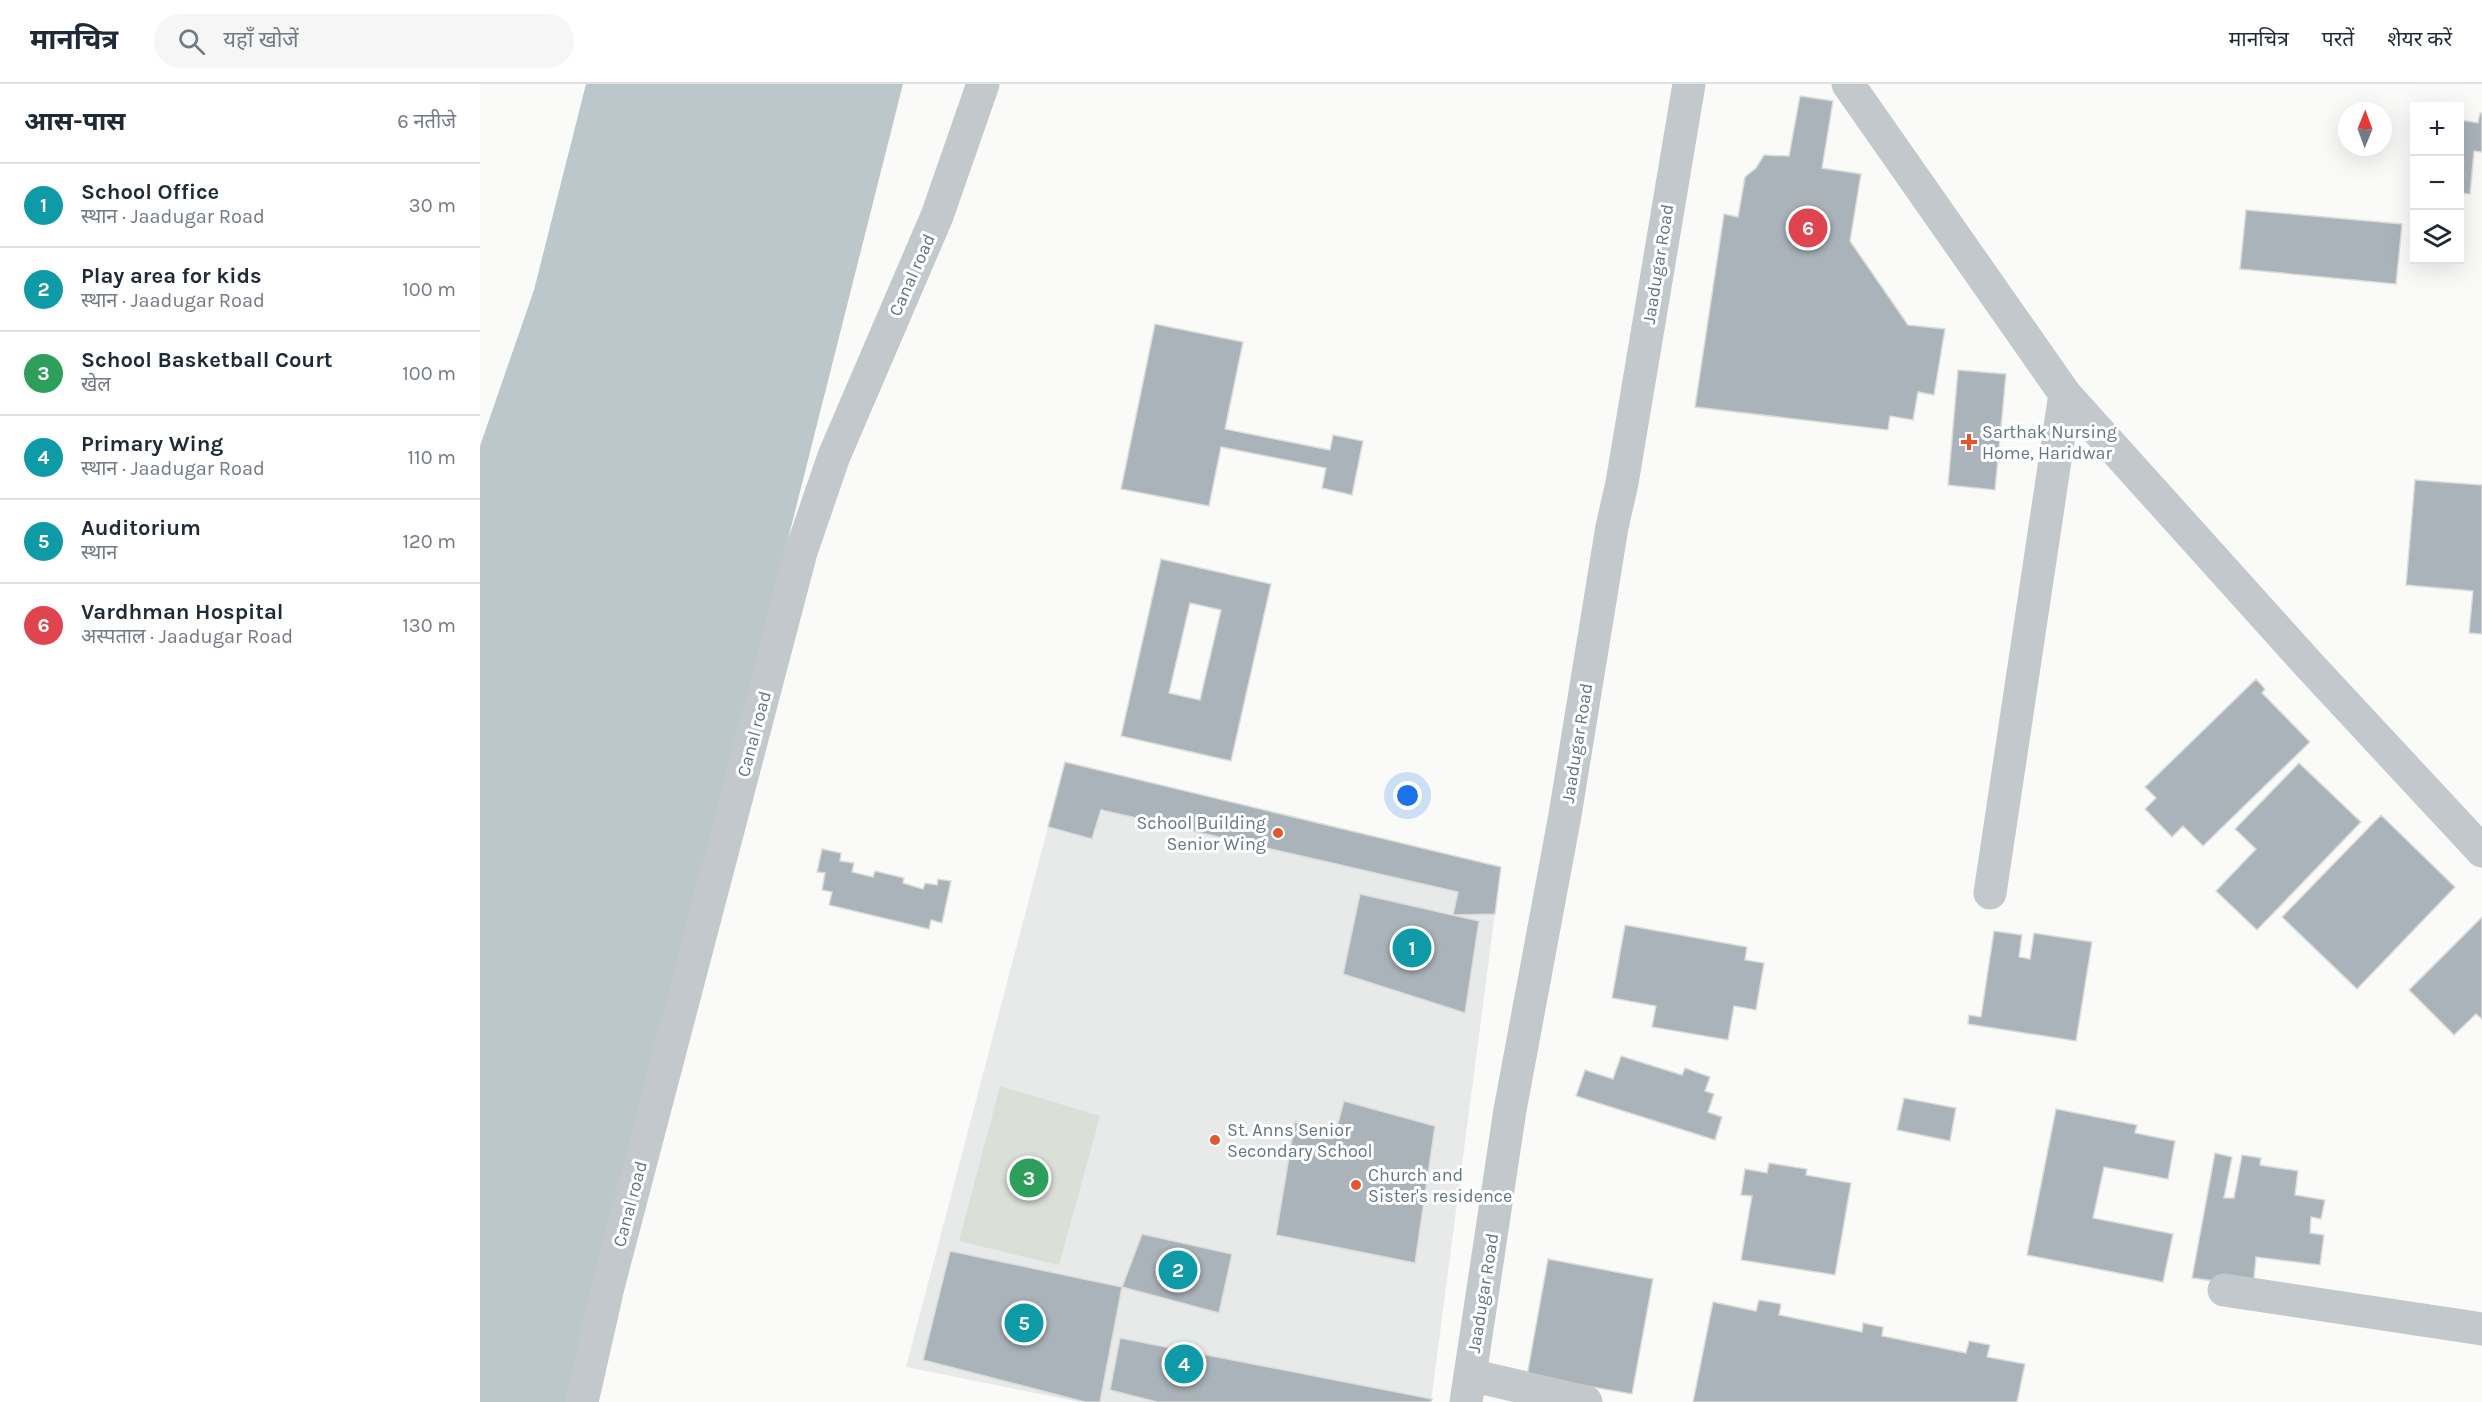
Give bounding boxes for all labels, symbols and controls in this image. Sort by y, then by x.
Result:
search box [154,14,574,68]
text: मानचित्र [30,23,118,56]
icon: search [175,25,208,58]
text: यहाँ खोजें [223,27,299,53]
text: मानचित्र [2229,27,2289,51]
text: परतें [2322,27,2354,51]
text: शेयर करें [2387,27,2452,51]
north arrow [2338,102,2392,156]
map controls [2410,102,2464,264]
button: + [2410,102,2464,156]
text: आस-पास [24,106,126,137]
text: 6 नतीजे [397,110,456,133]
button: − [2410,156,2464,210]
text: School Office [81,179,219,205]
text: 1 [40,194,47,217]
text: 30 m [409,194,456,217]
street label: Jaadugar Road [1638,203,1678,325]
text: स्थान · Jaadugar Road [81,205,265,228]
pin: 6 [1788,206,1828,250]
button: layers [2410,210,2464,264]
street label: Canal road [884,230,940,320]
text: Play area for kids [81,263,262,289]
text: 2 [37,278,50,301]
text: 100 m [402,278,456,301]
text: स्थान · Jaadugar Road [81,289,265,312]
text: School Basketball Court [81,347,332,373]
text: 3 [37,362,50,385]
text: 100 m [402,362,456,385]
text: खेल [81,373,111,396]
place label: Sarthak Nursing Home, Haridwar [1982,421,2117,464]
text: Primary Wing [81,431,223,457]
marker: Sarthak Nursing Home, Haridwar [1960,433,1978,451]
text: 4 [38,446,49,469]
text: 110 m [407,446,456,469]
text: स्थान · Jaadugar Road [81,457,265,480]
text: Auditorium [81,515,201,541]
text: 5 [38,530,49,553]
text: 120 m [402,530,456,553]
text: स्थान [81,541,117,564]
text: Vardhman Hospital [81,599,284,625]
text: 6 [37,614,50,637]
text: 130 m [402,614,456,637]
text: अस्पताल · Jaadugar Road [81,625,293,648]
street label: Jaadugar Road [1557,682,1597,804]
street label: Canal road [732,689,776,779]
your location [1393,781,1422,810]
place label: School Building Senior Wing [1136,812,1266,855]
marker: School Building Senior Wing [1271,826,1285,840]
pin: 1 [1392,926,1432,970]
place label: St. Anns Senior Secondary School [1227,1119,1373,1162]
marker: St. Anns Senior Secondary School [1208,1133,1222,1147]
pin: 3 [1010,1156,1048,1200]
street label: Canal road [608,1159,652,1249]
place label: Church and Sister's residence [1368,1164,1512,1207]
marker: Church and Sister's residence [1349,1178,1363,1192]
street label: Jaadugar Road [1463,1232,1503,1354]
pin: 2 [1158,1248,1198,1292]
pin: 5 [1004,1300,1044,1346]
pin: 4 [1164,1342,1204,1386]

